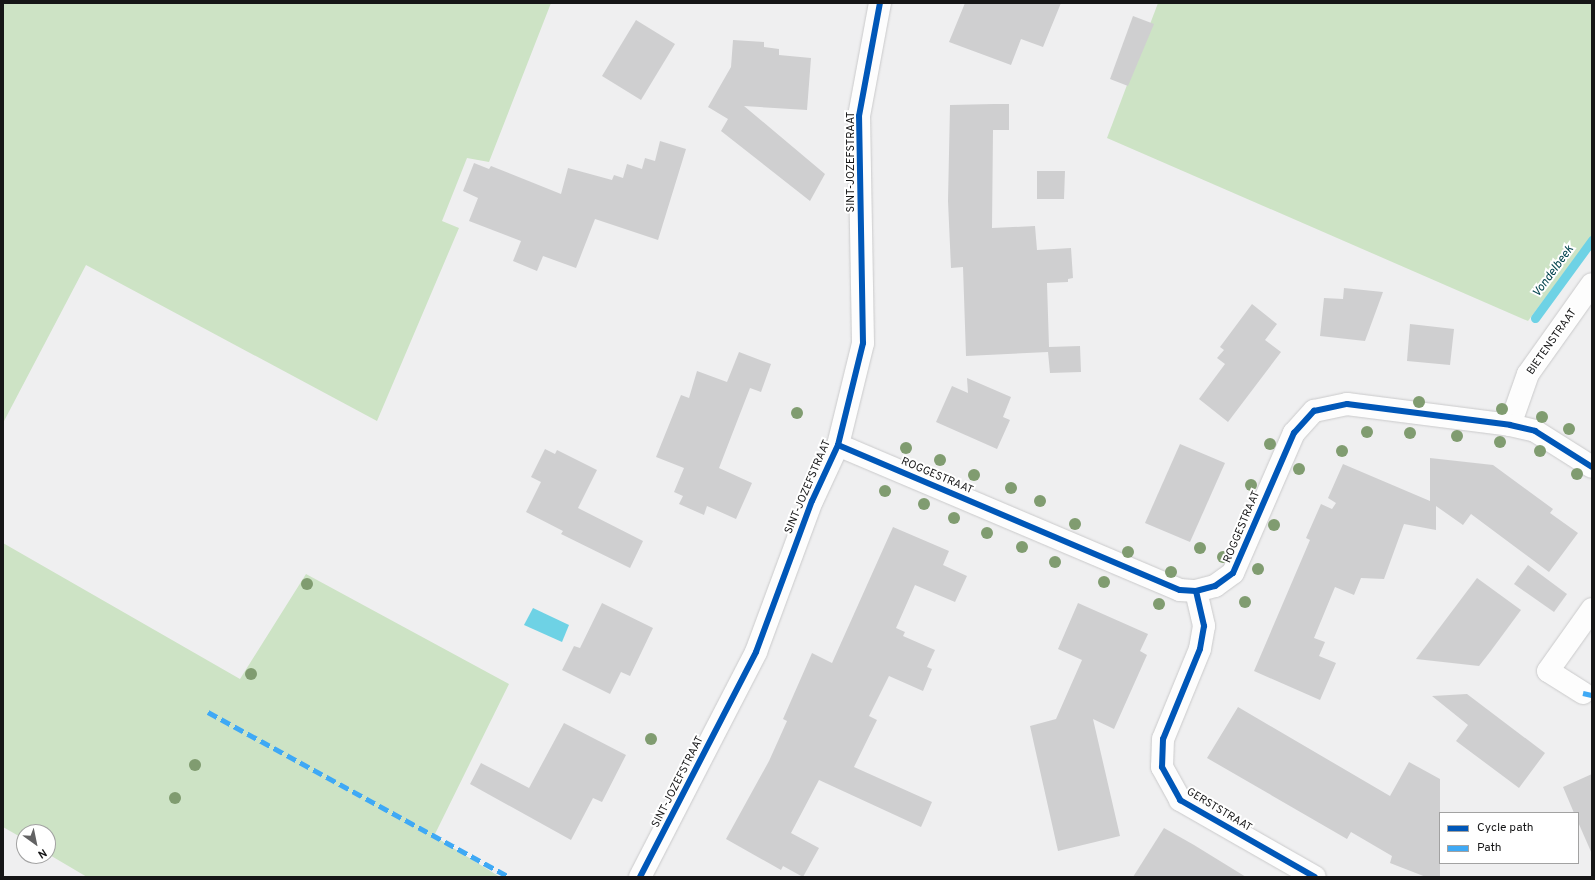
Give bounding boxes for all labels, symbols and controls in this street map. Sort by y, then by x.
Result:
street label: SINT-JOZEFSTRAAT [844,112,858,212]
water label: Vondelbeek [1530,243,1578,301]
street label: BIETENSTRAAT [1524,306,1580,378]
street label: SINT-JOZEFSTRAAT [782,438,834,536]
street label: ROGGESTRAAT [899,455,975,497]
street label: ROGGESTRAAT [1221,489,1263,565]
street label: SINT-JOZEFSTRAAT [649,734,707,830]
street label: GERSTSTRAAT [1184,785,1254,835]
legend [1439,812,1579,864]
text: Cycle path [1477,820,1534,836]
north arrow [16,824,56,864]
text: Path [1477,840,1502,856]
text: N [35,845,49,861]

